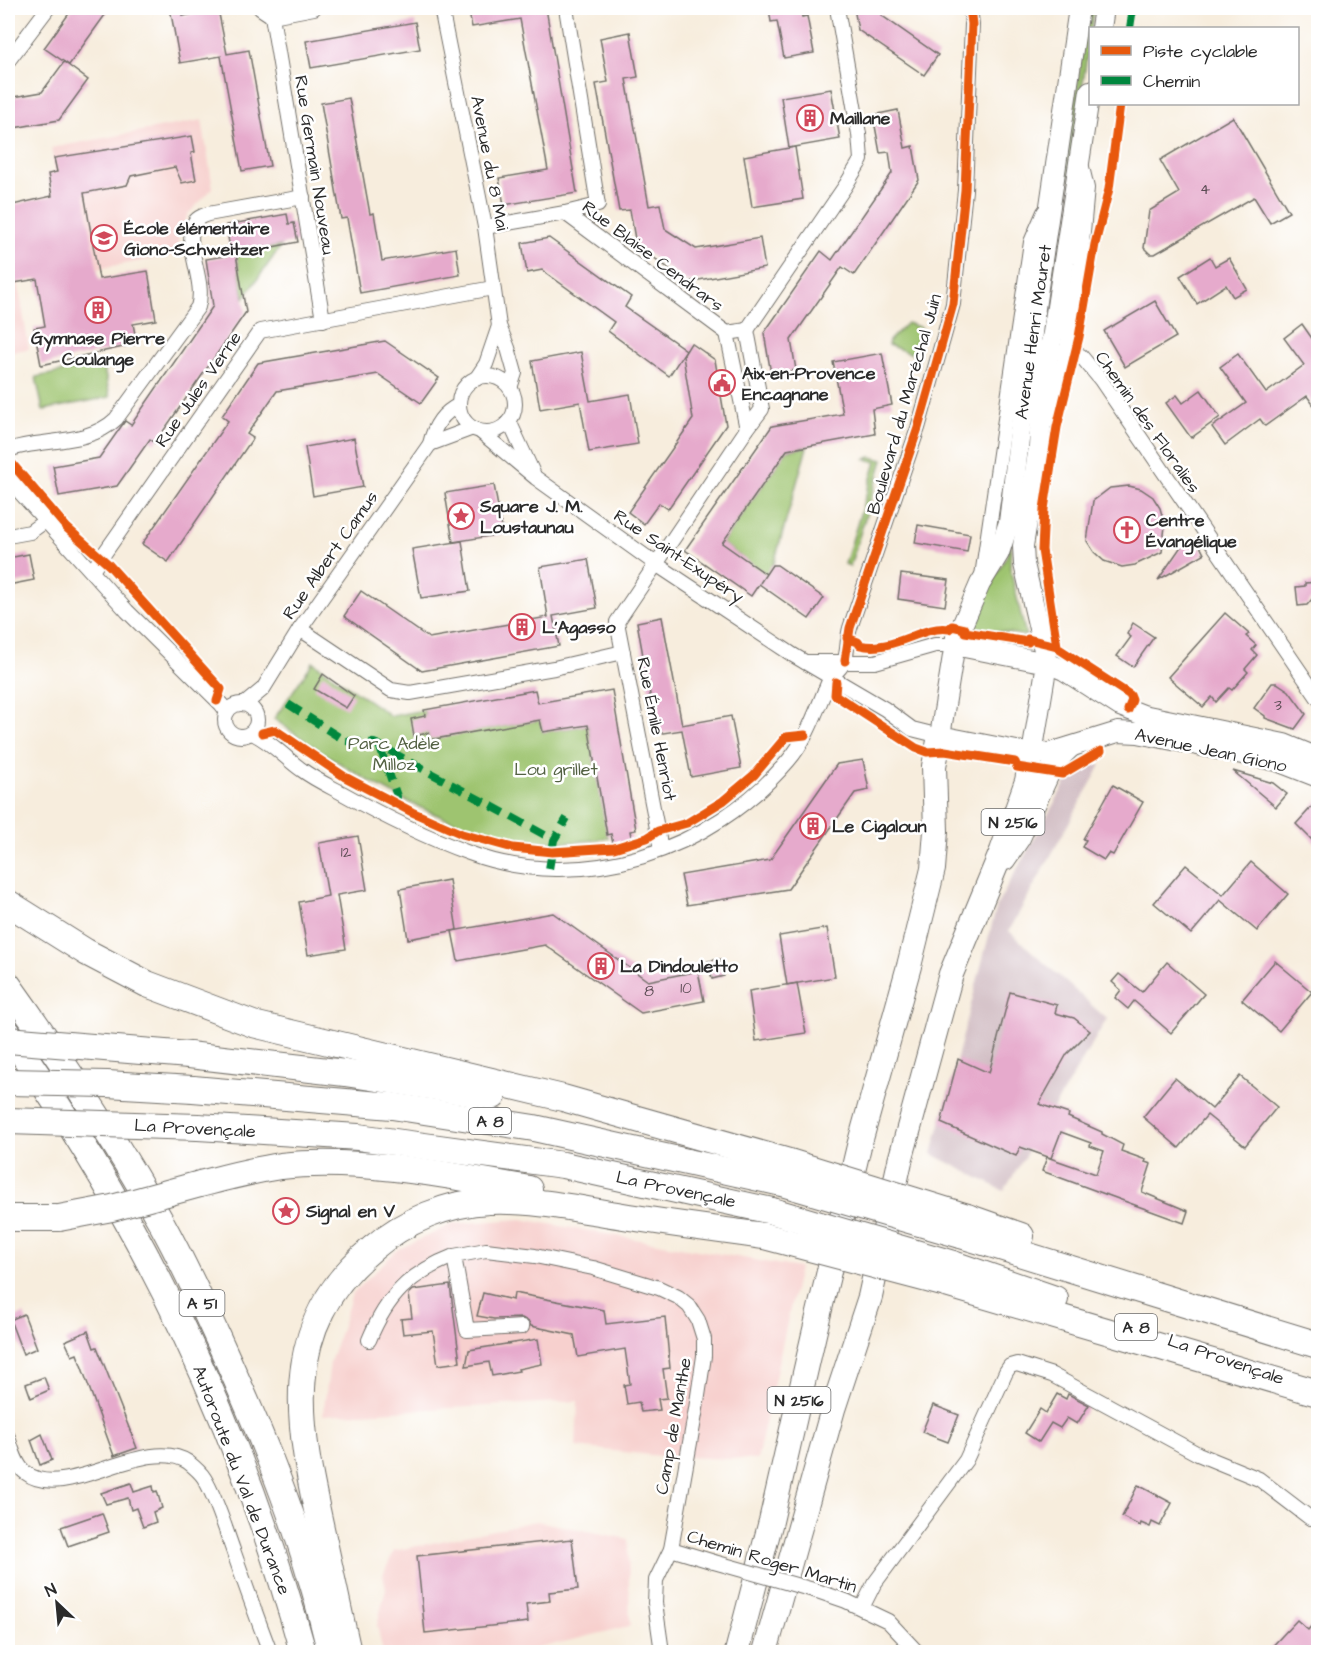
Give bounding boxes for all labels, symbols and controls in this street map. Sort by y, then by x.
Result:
legend [1089,27,1299,105]
text: Piste cyclable [1143,39,1258,65]
text: Chemin [1143,69,1200,94]
street label: Rue Germain Nouveau [288,74,341,256]
street label: Avenue du 8 Mai [464,94,515,233]
building icon: Maillane [795,103,825,133]
place label: Maillane [830,106,891,131]
house number: 4 [1200,179,1210,200]
street label: Rue Blaise Cendrars [577,195,729,318]
place label: École élémentaire Giono-Schweitzer [124,216,270,262]
school or university icon: École élémentaire Giono-Schweitzer [89,223,119,253]
street label: Avenue Henri Mouret [1009,242,1058,421]
street label: Boulevard du Maréchal Juin [861,291,948,517]
building icon: Gymnase Pierre Coulange [83,295,113,325]
place label: Gymnase Pierre Coulange [31,326,165,373]
street label: Rue Jules Verne [149,326,248,452]
street label: Chemin des Floralies [1089,346,1206,498]
place label: Aix-en-Provence Encagnane [742,361,876,408]
public building icon: Aix-en-Provence Encagnane [707,368,737,398]
street label: Rue Albert Camus [277,486,384,625]
place label: Square J. M. Loustaunau [479,494,583,540]
place icon: Square J. M. Loustaunau [446,501,476,531]
street label: Rue Saint-Exupéry [608,504,749,610]
place label: Centre Évangélique [1146,508,1237,555]
church icon: Centre Évangélique [1112,515,1142,545]
building icon: L’Agasso [507,612,537,642]
place label: L’Agasso [542,615,616,641]
street label: Rue Émile Henriot [630,655,683,804]
house number: 3 [1274,695,1282,716]
street label: Avenue Jean Giono [1133,722,1289,779]
park label: Parc Adèle Milloz [348,731,440,777]
park label: Lou grillet [514,757,598,783]
road number: N 2516 [982,809,1044,835]
building icon: Le Cigaloun [798,811,828,841]
place label: Le Cigaloun [832,814,926,840]
house number: 12 [341,842,352,863]
building icon: La Dindouletto [586,951,616,981]
place label: La Dindouletto [620,954,739,979]
house number: 10 [680,978,692,999]
house number: 8 [644,981,654,1002]
road number: A 8 [469,1108,511,1134]
street label: La Provençale [134,1113,257,1144]
street label: La Provençale [614,1165,738,1214]
place icon: Signal en V [271,1196,301,1226]
place label: Signal en V [305,1199,396,1225]
road number: A 51 [180,1290,224,1316]
road number: A 8 [1115,1314,1157,1340]
street label: La Provençale [1164,1328,1288,1391]
street label: Camp de Manthe [649,1356,698,1496]
street label: Autoroute du Val de Durance [186,1362,297,1599]
road number: N 2516 [768,1387,830,1413]
street label: Chemin Roger Martin [684,1524,860,1600]
north arrow [27,1573,87,1633]
text: N [42,1578,60,1603]

